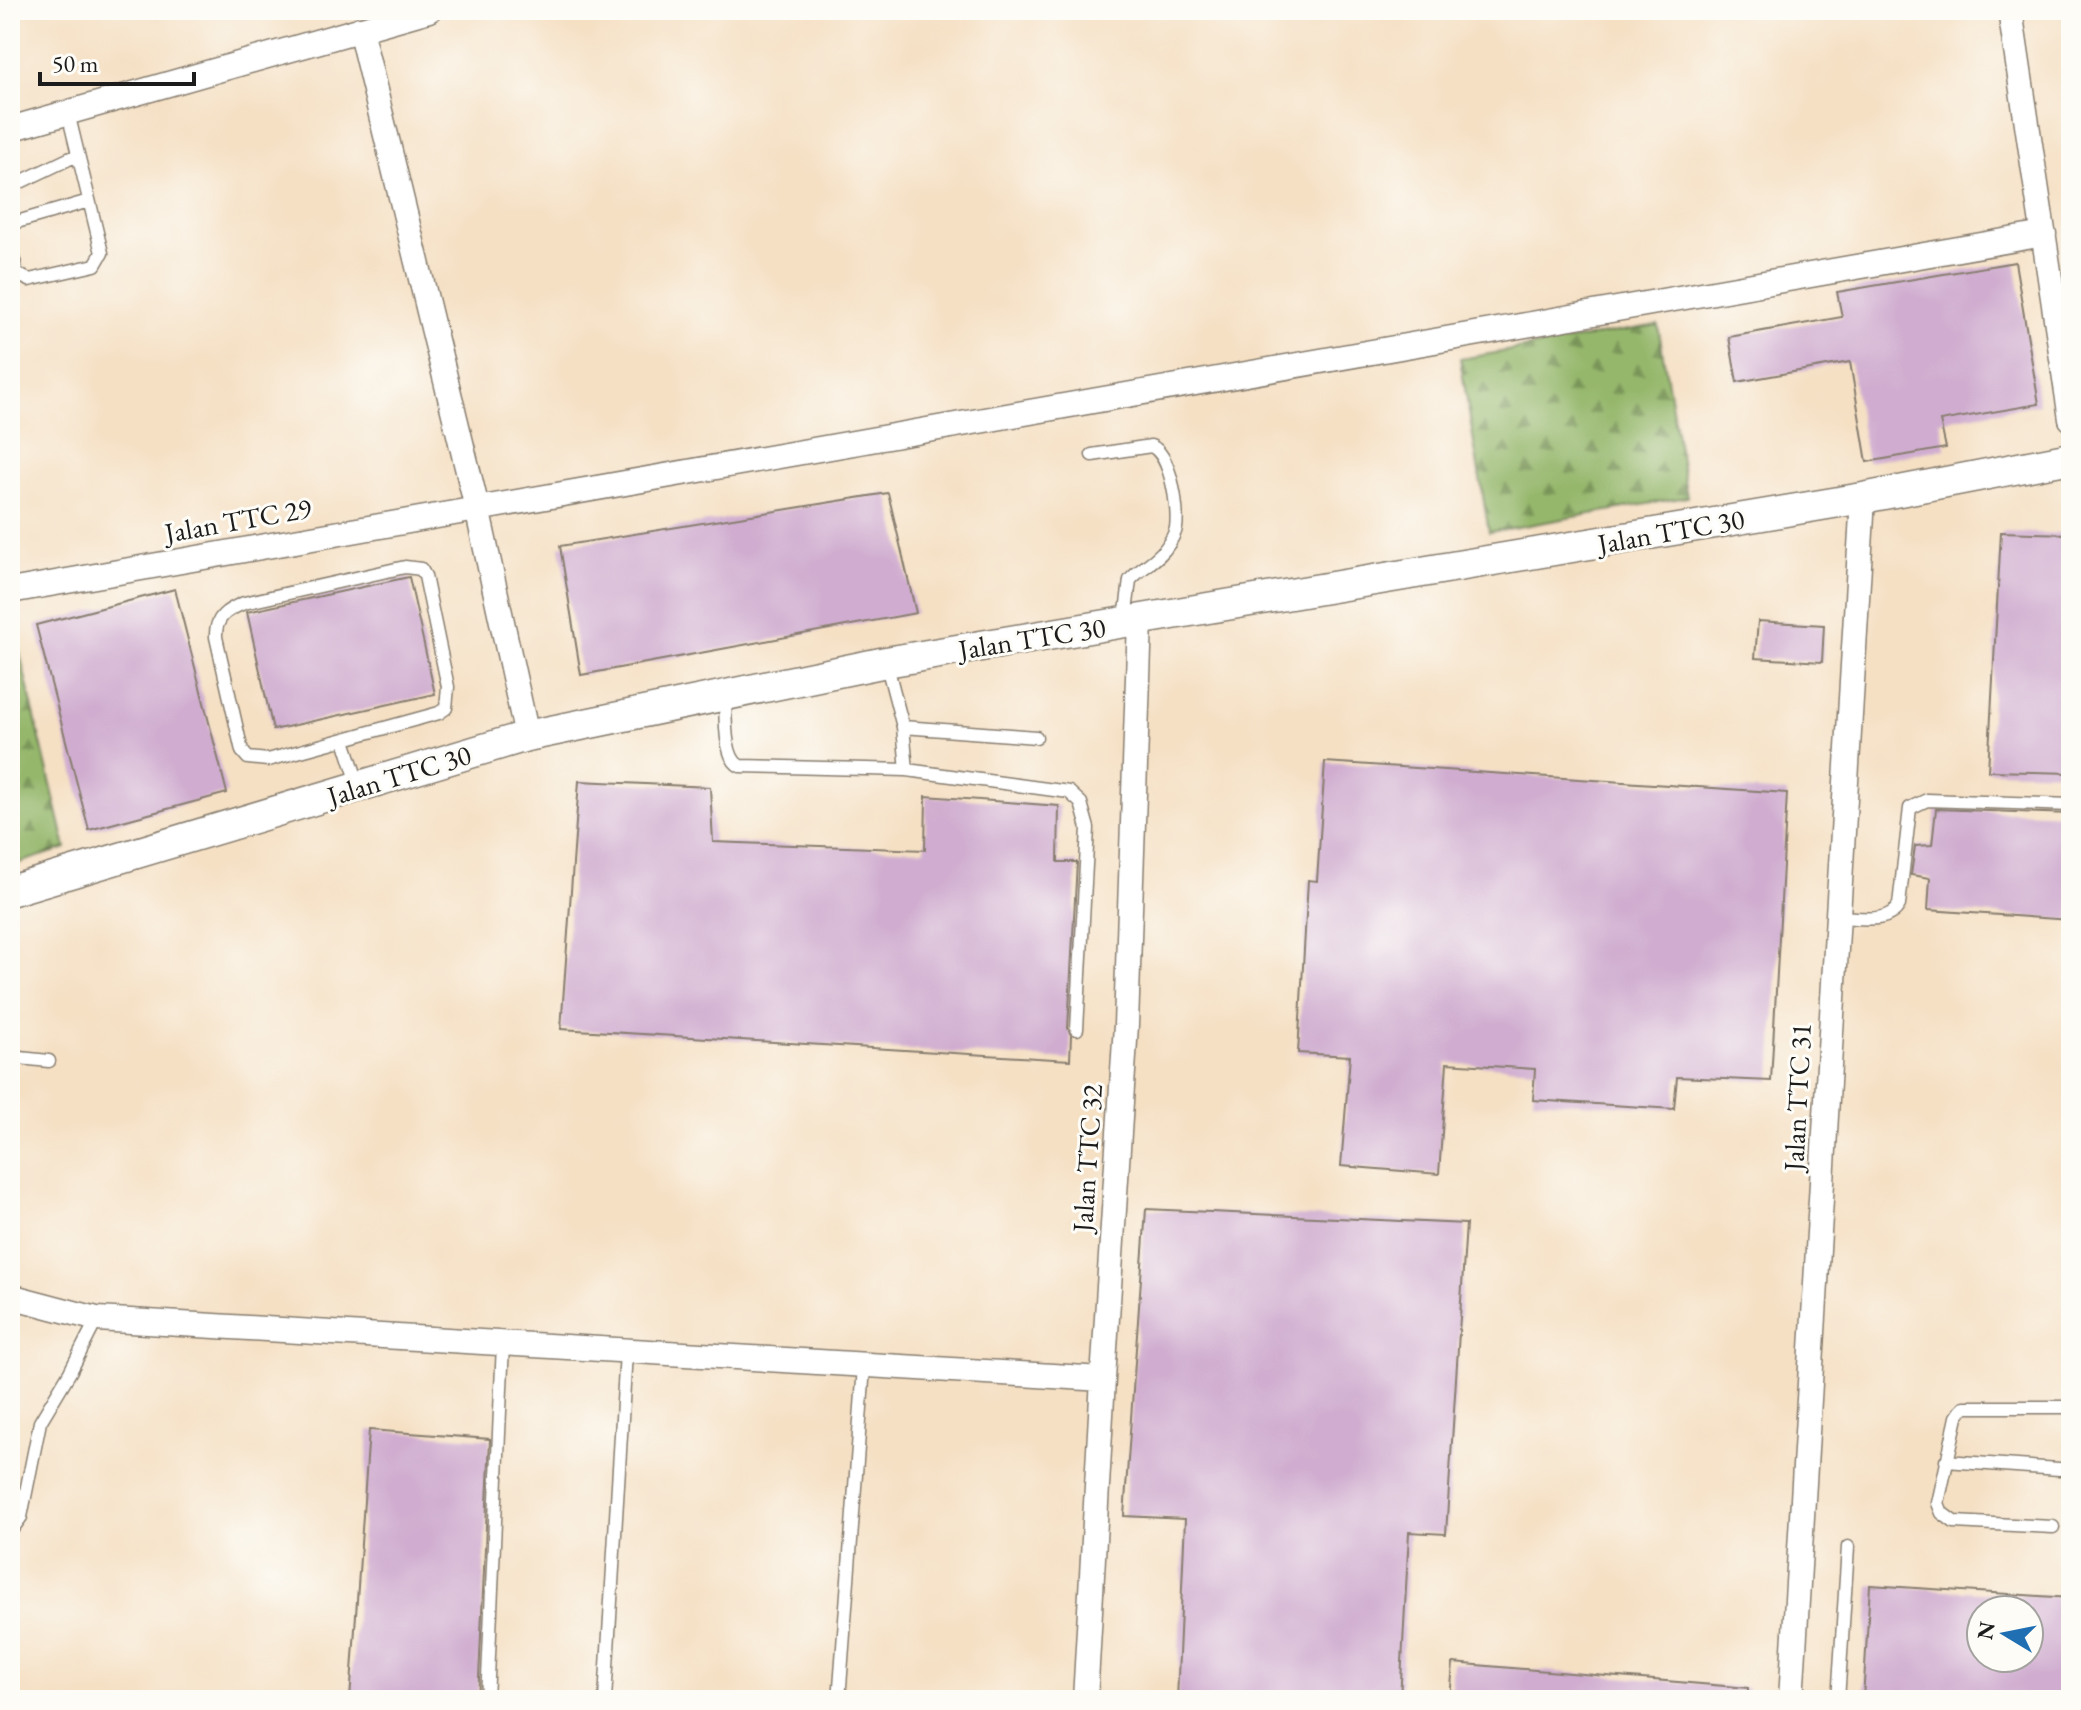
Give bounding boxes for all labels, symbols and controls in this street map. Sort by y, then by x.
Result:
scale bar [40,36,194,86]
text: 50 m [52,48,99,79]
street label: Jalan TTC 29 [160,489,314,551]
street label: Jalan TTC 30 [1593,500,1747,562]
street label: Jalan TTC 30 [954,609,1108,668]
street label: Jalan TTC 30 [321,736,475,814]
street label: Jalan TTC 31 [1775,1022,1819,1174]
street label: Jalan TTC 32 [1064,1082,1110,1235]
north arrow [1965,1594,2045,1674]
text: N [1970,1619,2002,1642]

